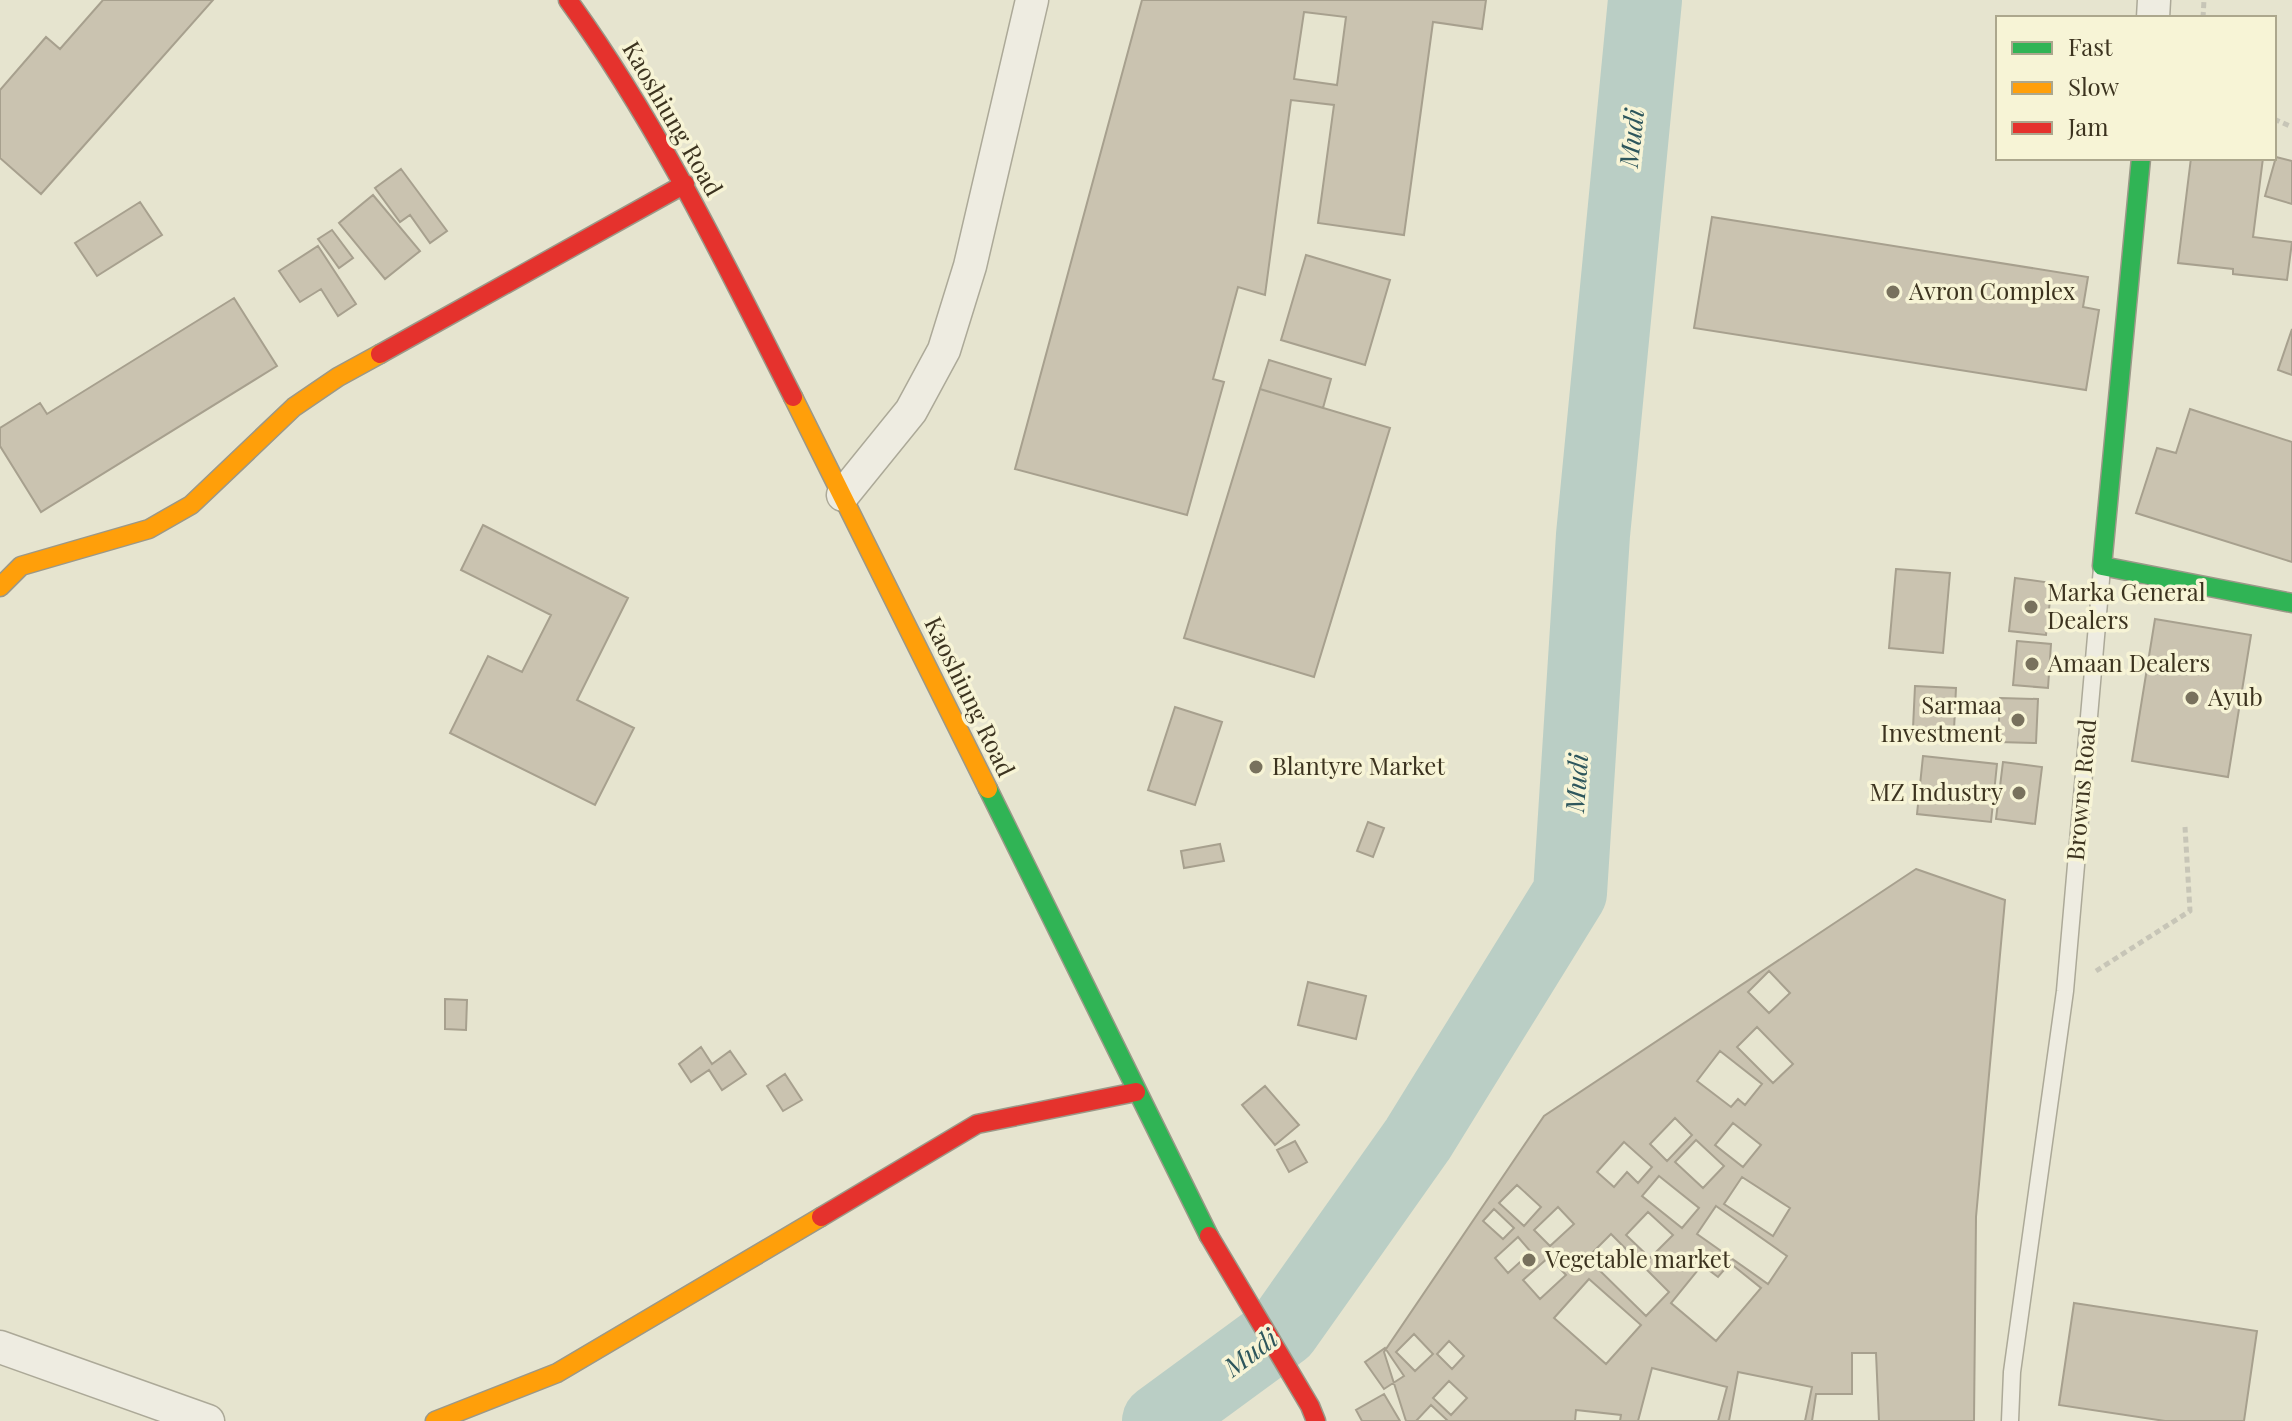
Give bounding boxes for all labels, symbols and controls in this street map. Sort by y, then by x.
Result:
legend [1996,16,2276,160]
text: Fast [2068,30,2113,62]
street label: Kaoshiung Road [616,35,731,201]
text: Slow [2068,70,2120,102]
water label: Mudi [1610,106,1651,170]
text: Jam [2067,110,2109,142]
place label: Avron Complex [1908,274,2076,306]
marker: Avron Complex [1884,283,1902,301]
place label: Marka General Dealers [2047,575,2206,635]
marker: Marka General Dealers [2022,598,2040,616]
street label: Kaoshiung Road [918,611,1023,781]
place label: Amaan Dealers [2047,646,2210,678]
marker: Amaan Dealers [2023,655,2041,673]
place label: Ayub [2207,680,2263,712]
place label: Sarmaa Investment [1881,688,2002,748]
marker: Ayub [2183,689,2201,707]
marker: Sarmaa Investment [2009,711,2027,729]
street label: Browns Road [2058,718,2102,862]
place label: Blantyre Market [1272,749,1445,781]
water label: Mudi [1556,751,1595,815]
marker: Blantyre Market [1247,758,1265,776]
place label: MZ Industry [1870,775,2003,807]
marker: MZ Industry [2010,784,2028,802]
place label: Vegetable market [1544,1242,1731,1274]
marker: Vegetable market [1520,1251,1538,1269]
water label: Mudi [1215,1319,1285,1384]

